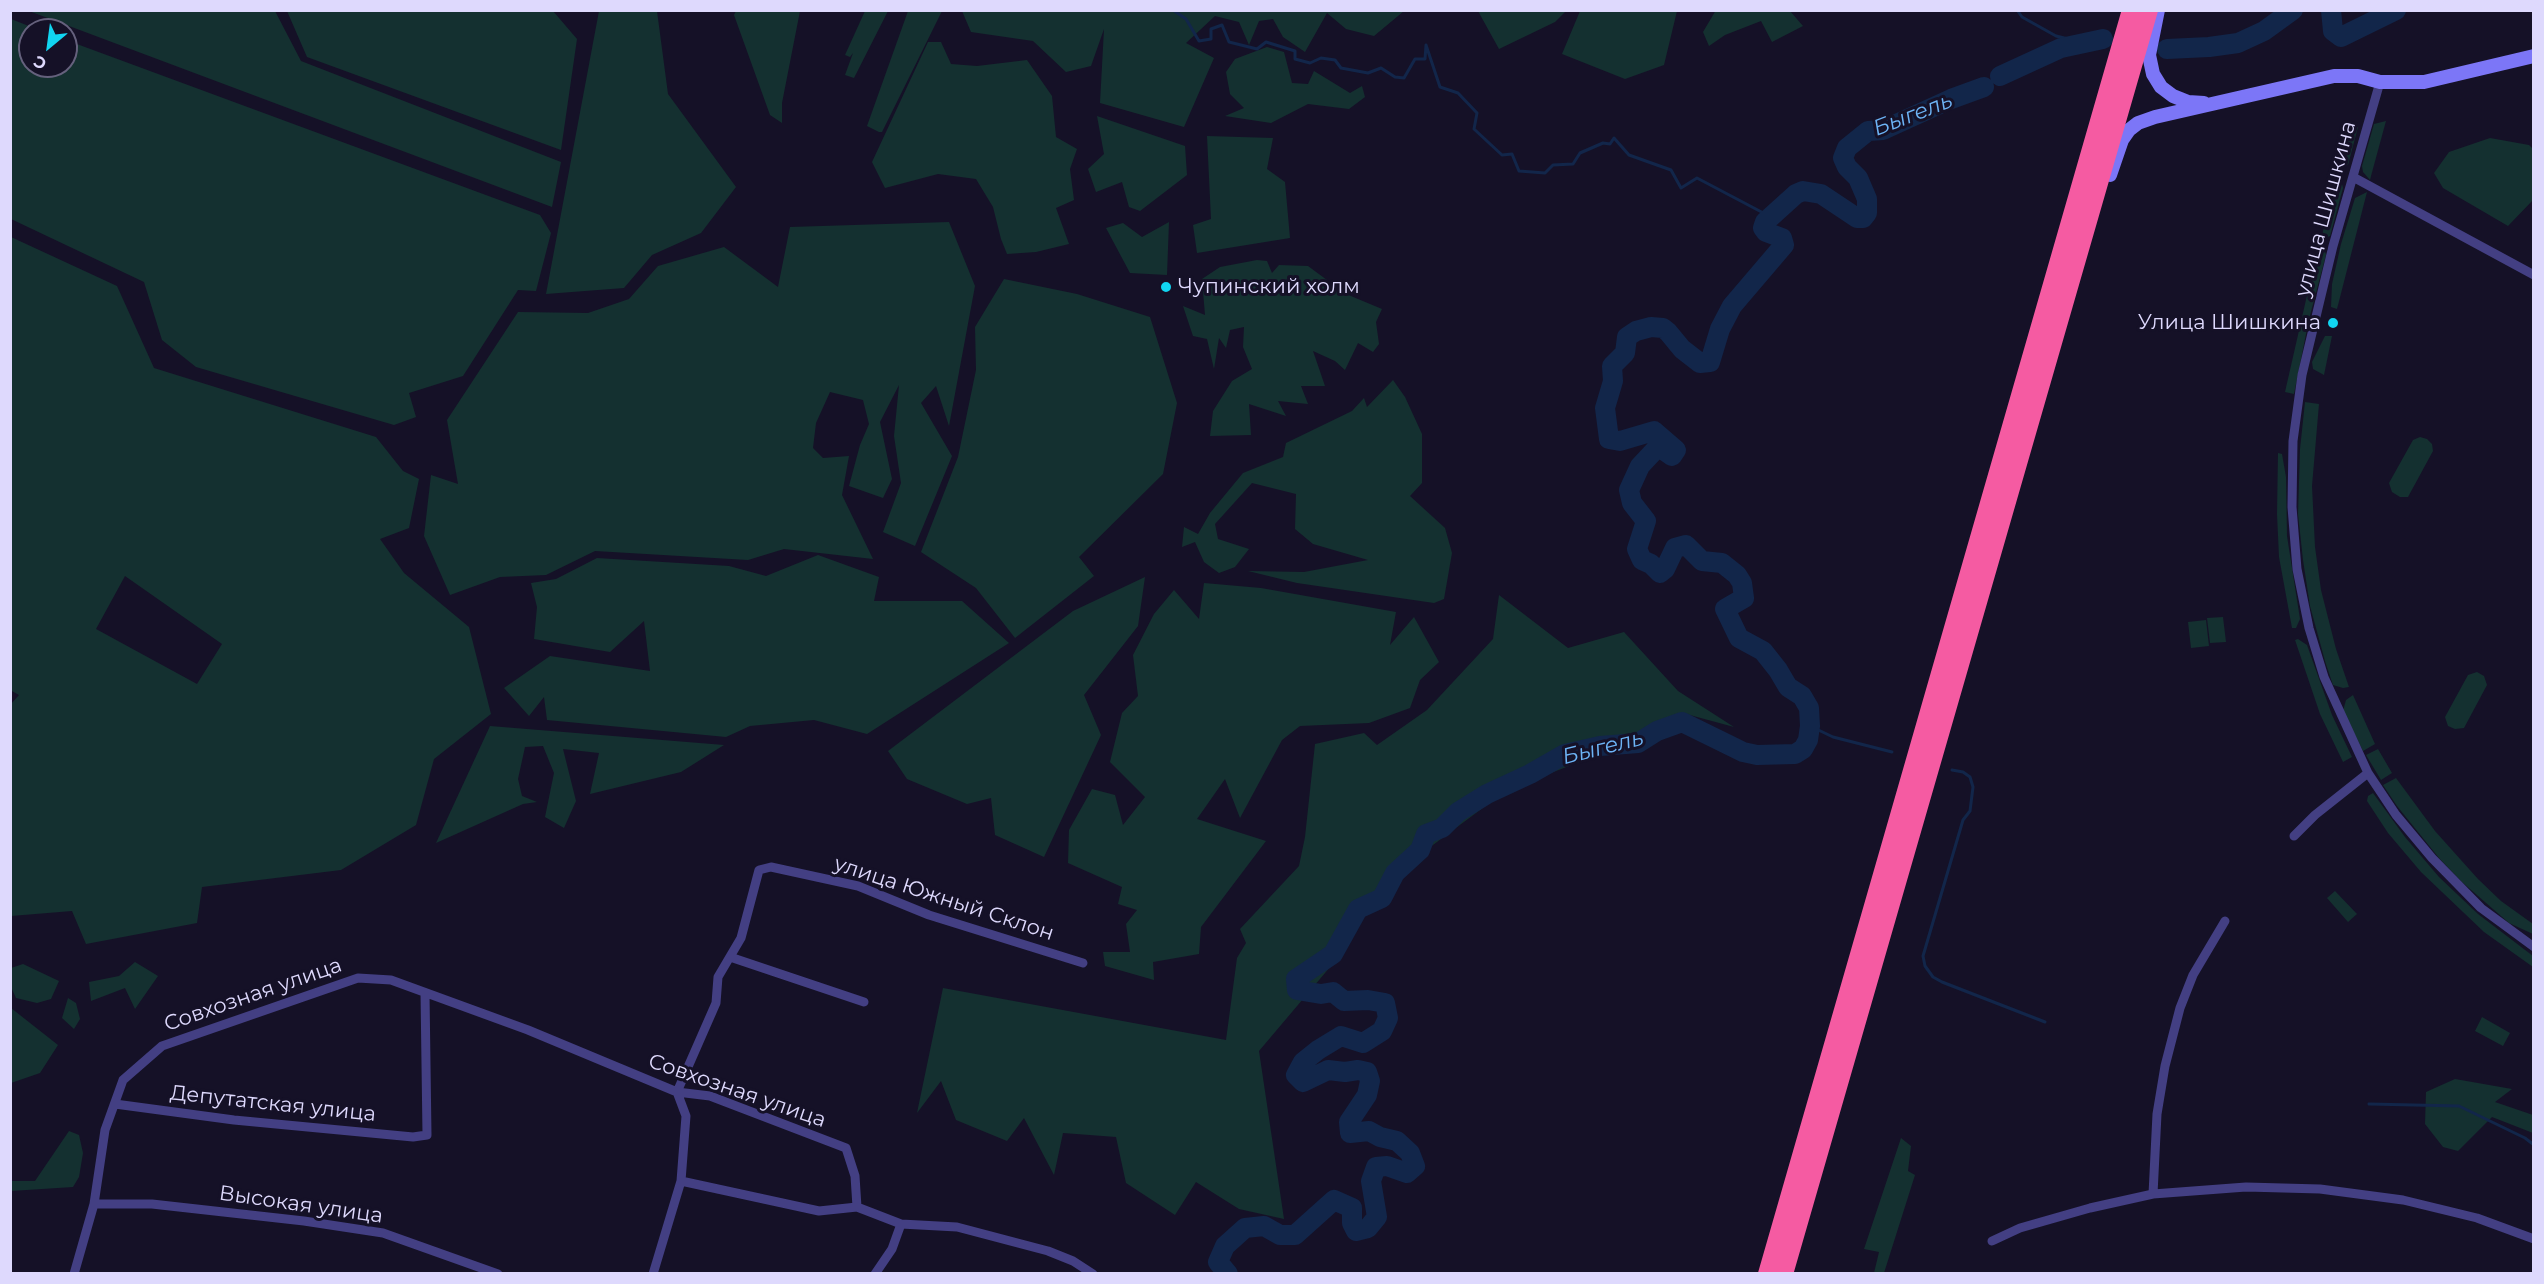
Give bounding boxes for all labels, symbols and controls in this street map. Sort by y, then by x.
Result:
north arrow [18,18,78,78]
text: С [30,51,50,74]
water label: Быгель [1870,88,1956,142]
street label: улица Шишкина [2290,118,2362,300]
place label: Чупинский холм [1178,274,1360,300]
marker: Чупинский холм [1159,280,1173,294]
place label: Улица Шишкина [2138,310,2321,336]
marker: Улица Шишкина [2326,316,2340,330]
water label: Быгель [1560,725,1646,771]
street label: улица Южный Склон [831,852,1057,946]
street label: Совхозная улица [161,953,345,1037]
street label: Совхозная улица [645,1049,829,1133]
street label: Депутатская улица [169,1081,377,1127]
street label: Высокая улица [217,1181,385,1229]

